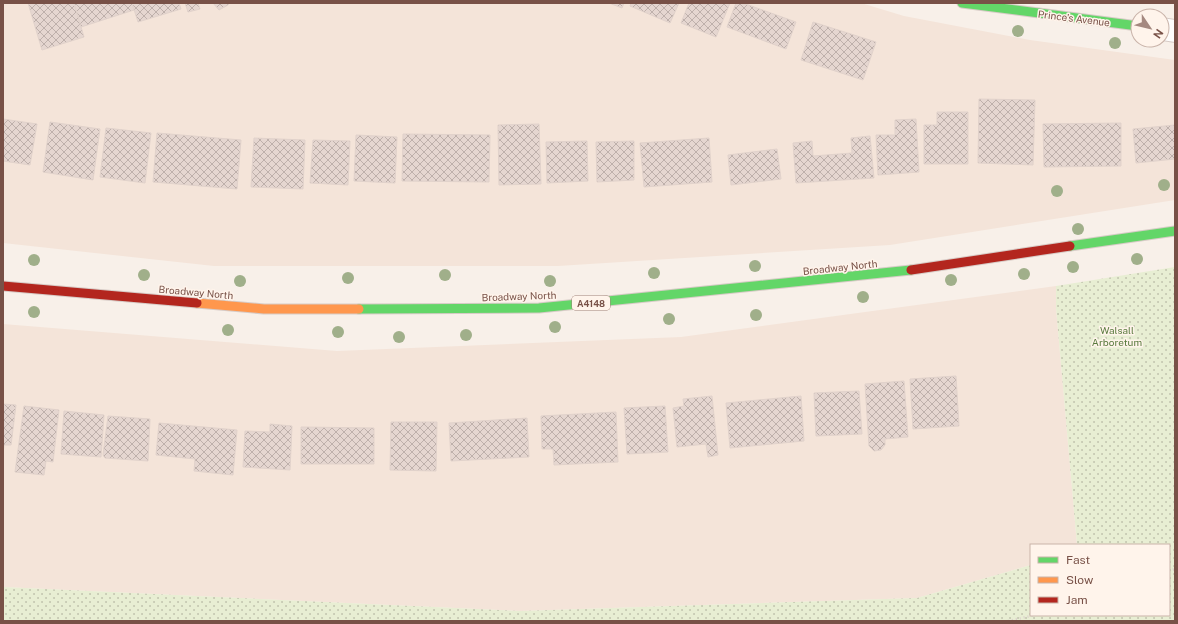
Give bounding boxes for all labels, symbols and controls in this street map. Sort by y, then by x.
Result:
street label: Prince's Avenue [1037,8,1111,28]
north arrow [1130,8,1170,48]
text: N [1151,27,1166,41]
street label: Broadway North [802,257,878,277]
street label: Broadway North [158,283,234,301]
street label: Broadway North [481,289,557,303]
road number: A4148 [572,296,610,310]
park label: Walsall Arboretum [1092,324,1142,348]
legend [1030,544,1170,616]
text: Fast [1066,553,1091,567]
text: Slow [1066,573,1094,587]
text: Jam [1066,593,1088,607]

